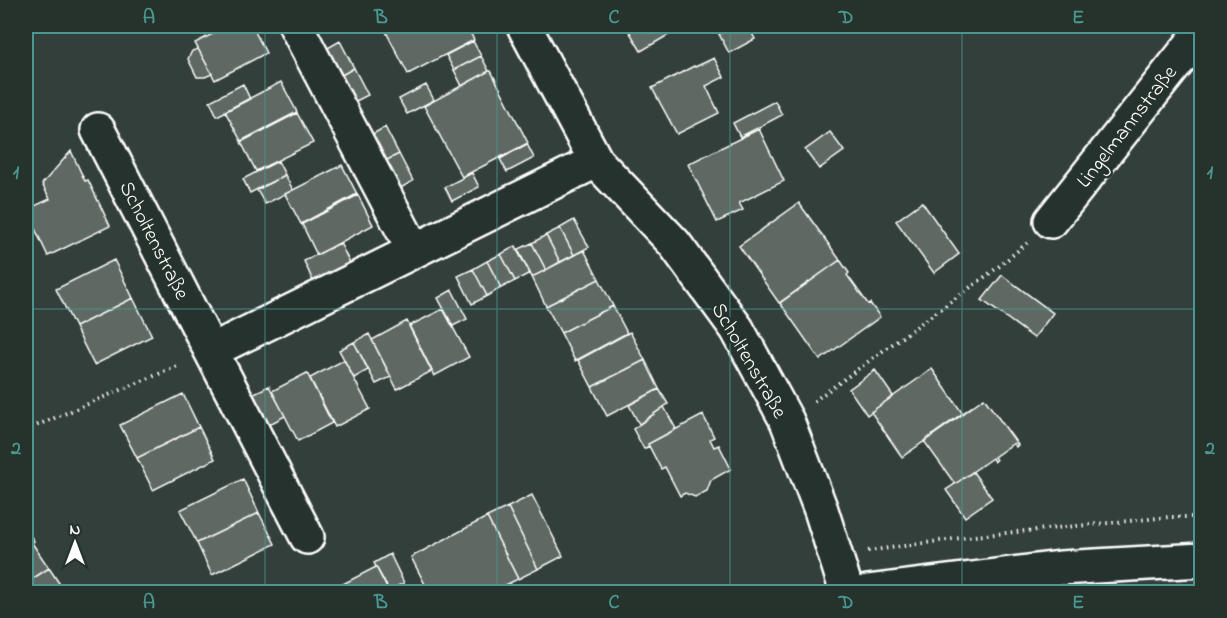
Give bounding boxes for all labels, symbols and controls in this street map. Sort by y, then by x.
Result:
text: A [143,4,155,33]
text: B [373,4,388,33]
text: C [609,4,620,33]
text: D [838,4,853,33]
text: E [1072,4,1084,33]
street label: Lingelmannstraße [1070,59,1187,196]
text: 1 [13,159,20,188]
text: 1 [1207,159,1214,188]
street label: Scholtenstraße [110,176,196,306]
street label: Scholtenstraße [703,297,794,425]
text: 2 [10,435,21,464]
text: 2 [1204,435,1215,464]
north arrow [45,513,105,573]
text: N [70,518,81,542]
text: A [143,589,155,618]
text: B [373,589,388,618]
text: C [609,589,620,618]
text: D [838,589,853,618]
text: E [1072,589,1084,618]

